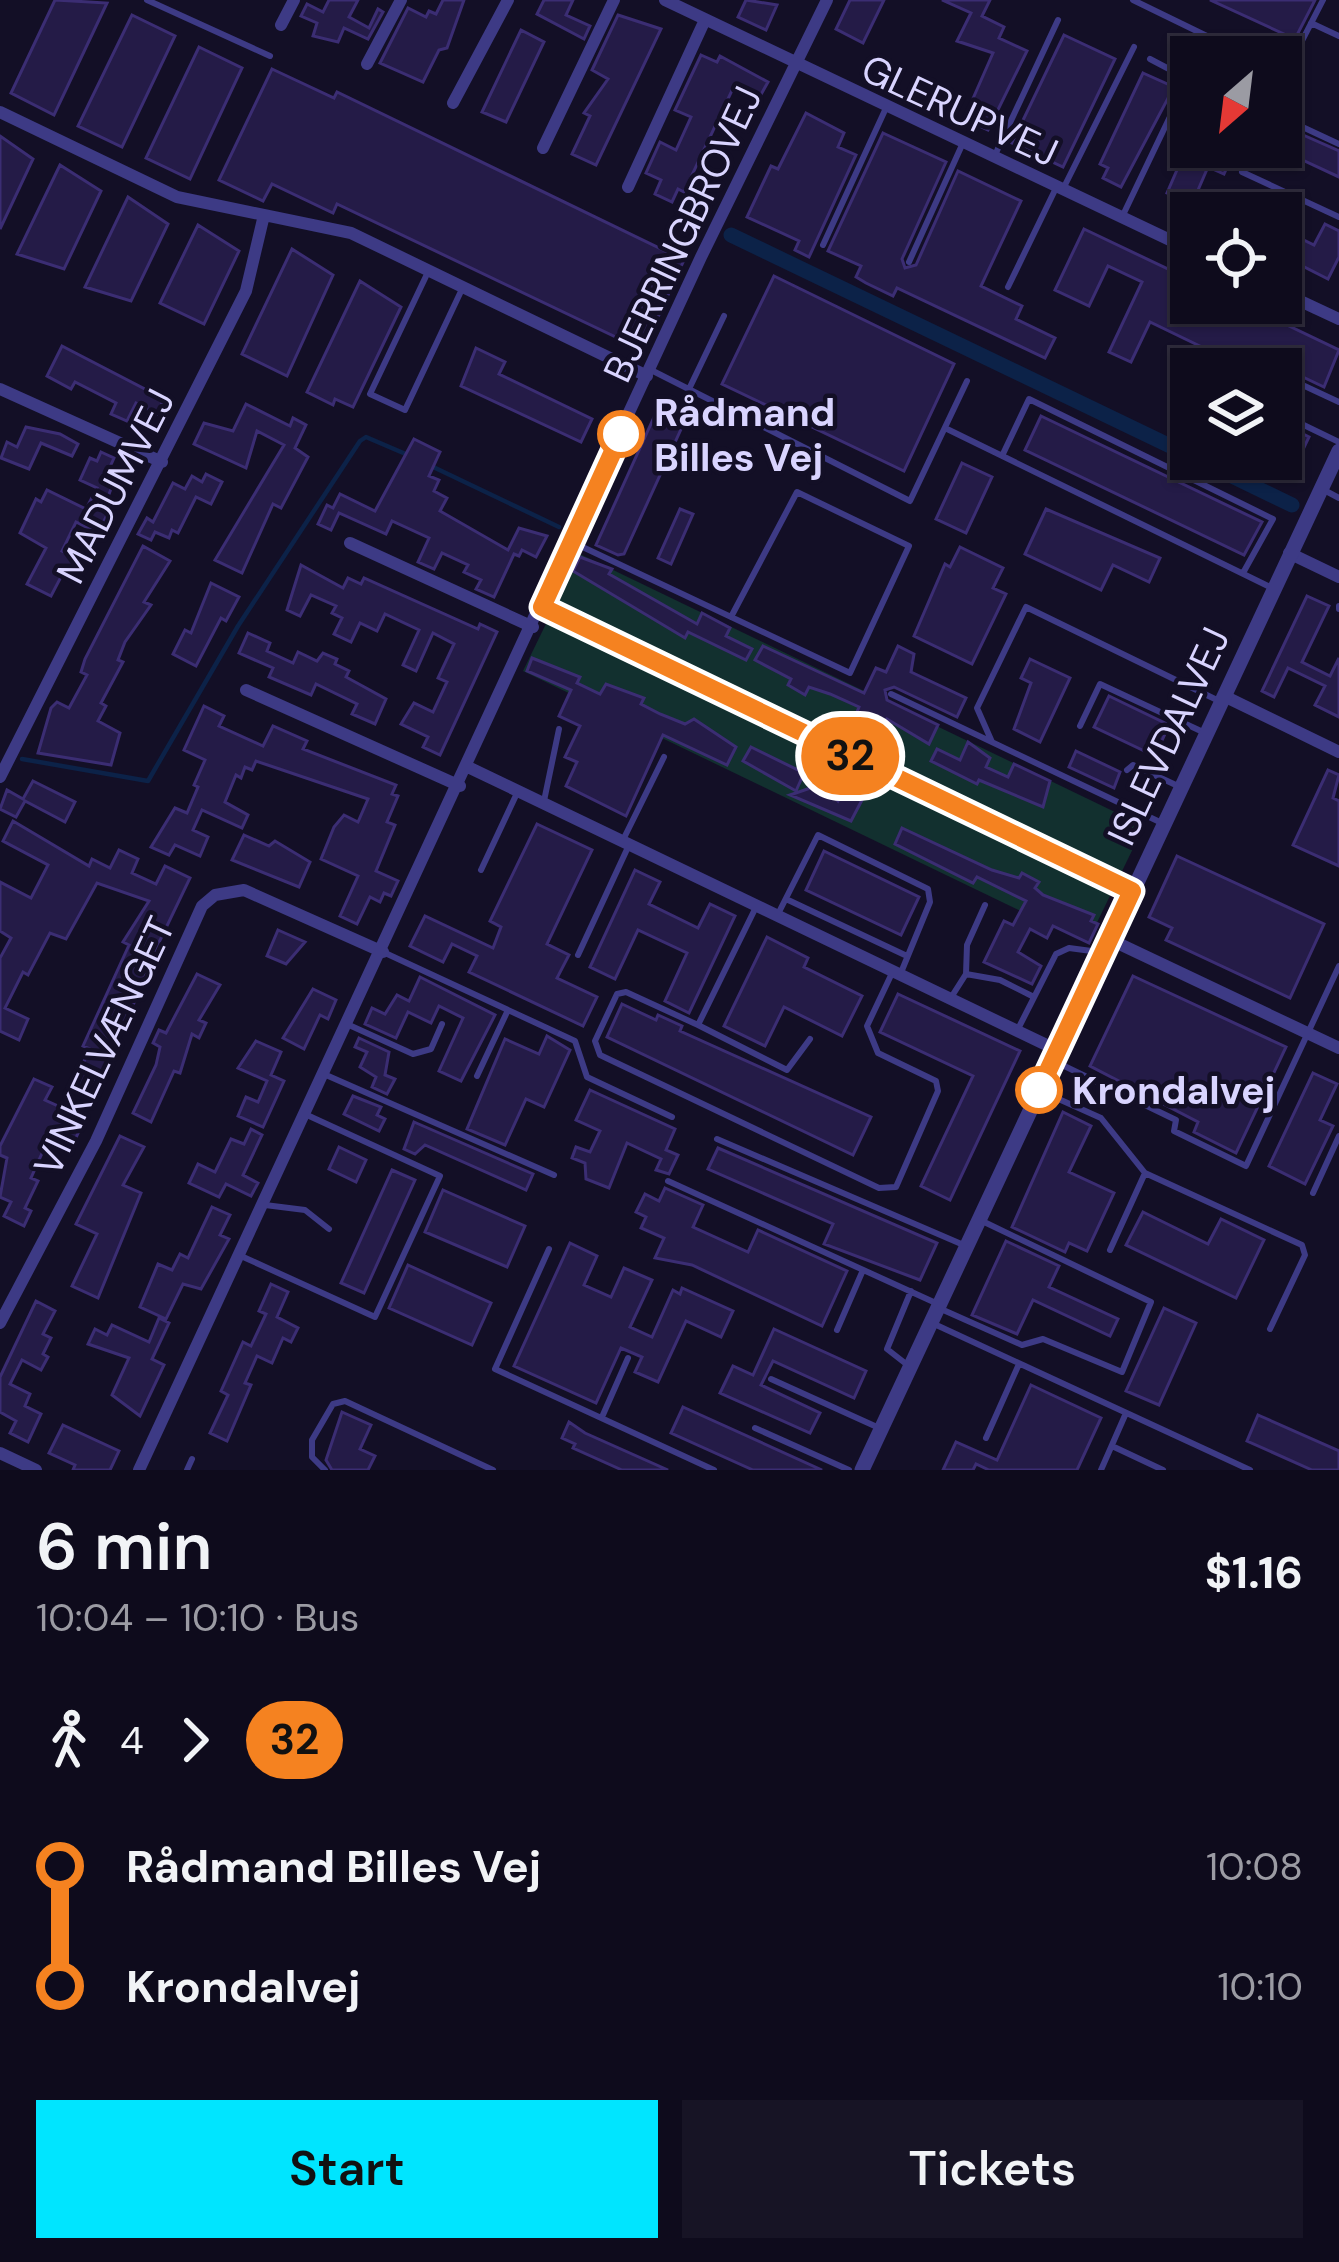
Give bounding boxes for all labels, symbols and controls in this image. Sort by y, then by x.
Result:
north arrow [1170,36,1302,168]
map controls [1170,36,1302,480]
street label: GLERUPVEJ [853,43,1066,178]
street label: BJERRINGBROVEJ [592,78,773,390]
button: locate [1170,192,1302,324]
button: layers [1170,348,1302,480]
street label: MADUMVEJ [45,380,186,592]
place label: Rådmand Billes Vej [654,387,835,483]
marker: Rådmand Billes Vej [599,412,643,456]
street label: ISLEVDALVEJ [1096,619,1241,853]
line badge: 32 [796,717,904,795]
text: 32 [825,728,875,783]
street label: VINKELVÆNGET [22,909,187,1184]
place label: Krondalvej [1072,1065,1275,1116]
marker: Krondalvej [1017,1068,1061,1112]
text: 6 min [36,1504,212,1589]
text: $1.16 [1205,1543,1303,1602]
text: 10:04 – 10:10 · Bus [36,1592,359,1643]
icon: walk [36,1707,102,1773]
icon: forward [162,1707,228,1773]
text: 32 [270,1712,319,1767]
text: 4 [120,1715,144,1766]
text: Rådmand Billes Vej [126,1837,541,1896]
text: 10:08 [1206,1841,1303,1892]
text: Krondalvej [126,1957,360,2016]
text: 10:10 [1217,1961,1303,2012]
button: Start [36,2100,658,2238]
button: Tickets [682,2100,1303,2238]

